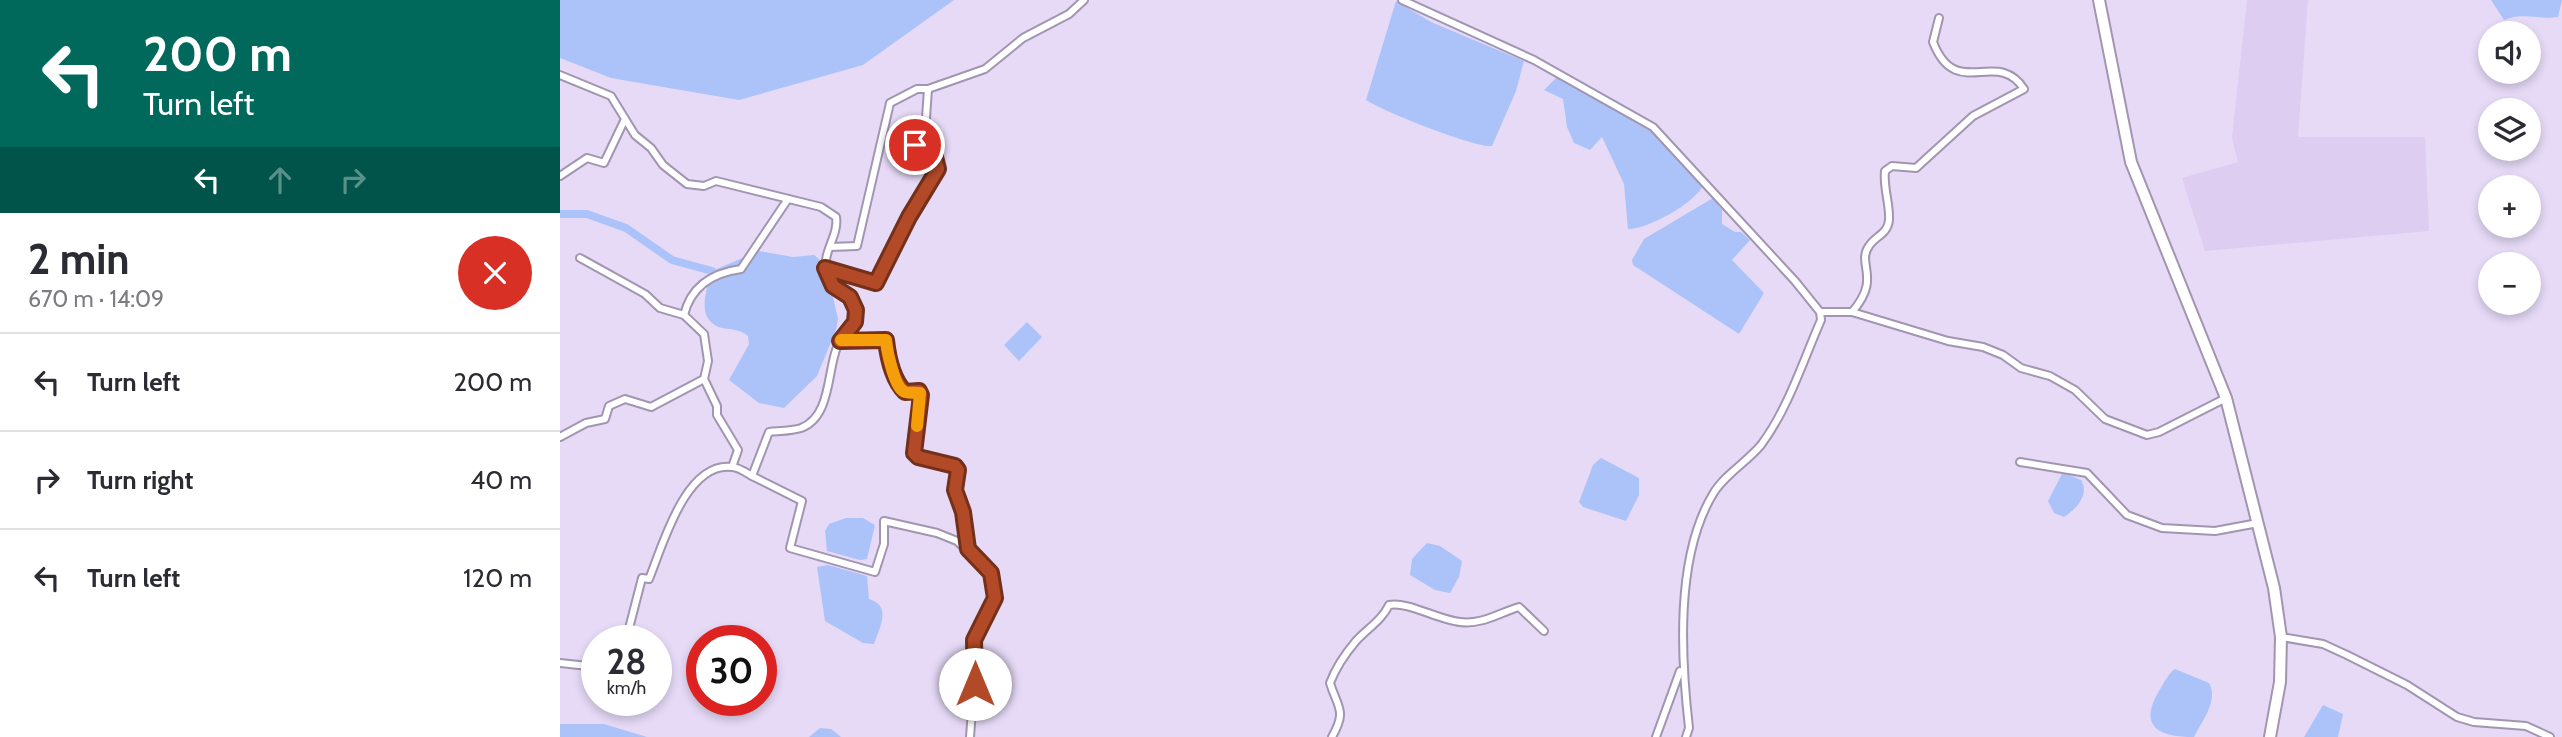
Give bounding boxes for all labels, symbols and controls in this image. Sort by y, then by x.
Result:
map controls [2478,21,2541,315]
button: sound [2478,21,2541,84]
text: 200 m [143,24,292,83]
icon: left [28,28,119,119]
text: Turn left [143,84,254,123]
button: layers [2478,98,2541,161]
pin [885,115,945,175]
icon: arrive [896,126,934,164]
icon: left [188,161,226,199]
icon: ahead [261,161,299,199]
icon: right [334,161,372,199]
button: + [2478,175,2541,238]
text: 2 min [28,233,129,285]
button: close [458,236,532,310]
button: − [2478,252,2541,315]
text: 670 m · 14:09 [28,285,164,313]
icon: left [28,363,66,401]
text: Turn left [87,366,180,398]
text: 200 m [453,366,532,398]
icon: right [28,461,66,499]
text: Turn right [87,464,193,496]
text: 40 m [470,464,532,496]
icon: left [28,559,66,597]
text: Turn left [87,562,180,594]
text: 120 m [463,562,532,594]
speed limit sign: 30 [686,625,777,716]
text: 28 [607,640,646,683]
position arrow [938,647,1012,721]
text: km/h [607,677,646,699]

